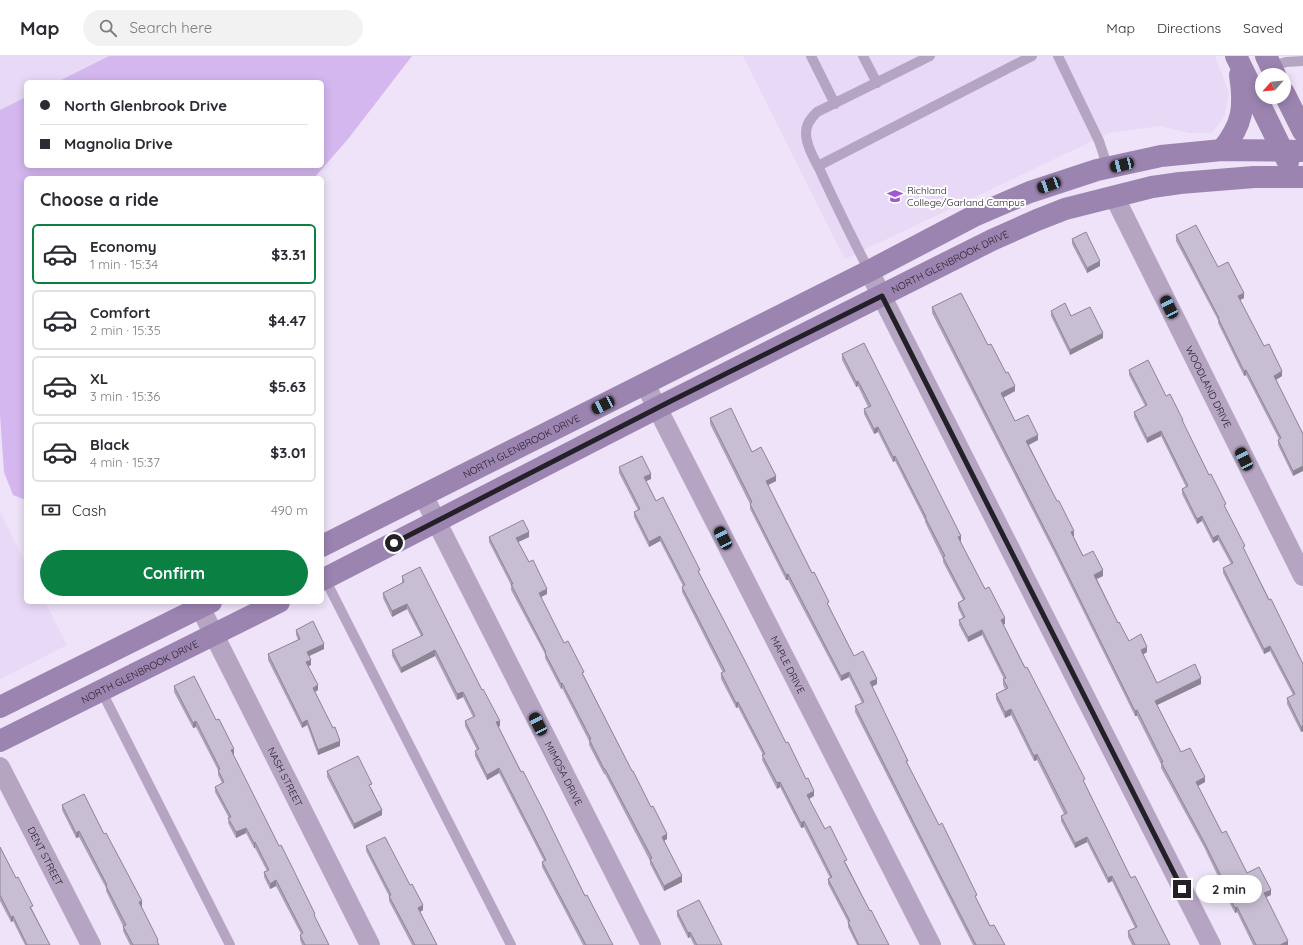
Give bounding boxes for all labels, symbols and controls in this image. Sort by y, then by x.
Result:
search box [83,10,363,46]
text: Map [20,16,59,40]
icon: search [97,17,119,39]
text: Search here [129,18,212,37]
text: Map [1106,19,1135,37]
text: Directions [1157,19,1221,37]
text: Saved [1243,19,1283,37]
north arrow [1255,68,1291,104]
map controls [1255,68,1291,104]
text: North Glenbrook Drive [64,96,227,115]
text: Magnolia Drive [64,134,173,153]
car [1109,156,1135,174]
car [1036,175,1062,195]
place label: Richland College/Garland Campus [907,184,1025,209]
school or university icon: Richland College/Garland Campus [886,187,904,205]
text: Choose a ride [40,188,159,211]
street label: NORTH GLENBROOK DRIVE [889,227,1011,296]
icon: car [42,236,78,272]
text: Economy [90,237,157,256]
text: $3.31 [271,245,306,264]
text: 1 min · 15:34 [90,256,158,272]
car [1158,294,1180,320]
icon: car [42,302,78,338]
text: Comfort [90,303,151,322]
text: $4.47 [268,311,306,330]
text: 2 min · 15:35 [90,322,161,338]
street label: WOODLAND DRIVE [1183,344,1235,430]
icon: car [42,368,78,404]
text: XL [90,369,108,388]
text: $5.63 [269,377,306,396]
text: 3 min · 15:36 [90,388,160,404]
car [590,394,616,416]
street label: NORTH GLENBROOK DRIVE [460,411,582,481]
icon: car [42,434,78,470]
text: Black [90,435,130,454]
text: $3.01 [270,443,306,462]
car [1233,446,1255,472]
text: 4 min · 15:37 [90,454,160,470]
icon: cash [40,499,62,521]
text: Cash [72,501,106,520]
text: 490 m [271,502,308,518]
car [712,525,734,551]
route start [385,534,403,552]
button: Confirm [40,550,308,596]
street label: MAPLE DRIVE [768,634,808,696]
street label: NORTH GLENBROOK DRIVE [79,637,201,706]
car [527,711,549,737]
street label: MIMOSA DRIVE [542,739,586,808]
street label: NASH STREET [265,745,306,809]
street label: DENT STREET [25,824,66,888]
callout: 2 min [1196,875,1262,903]
route end [1173,880,1191,898]
text: 2 min [1212,881,1246,897]

